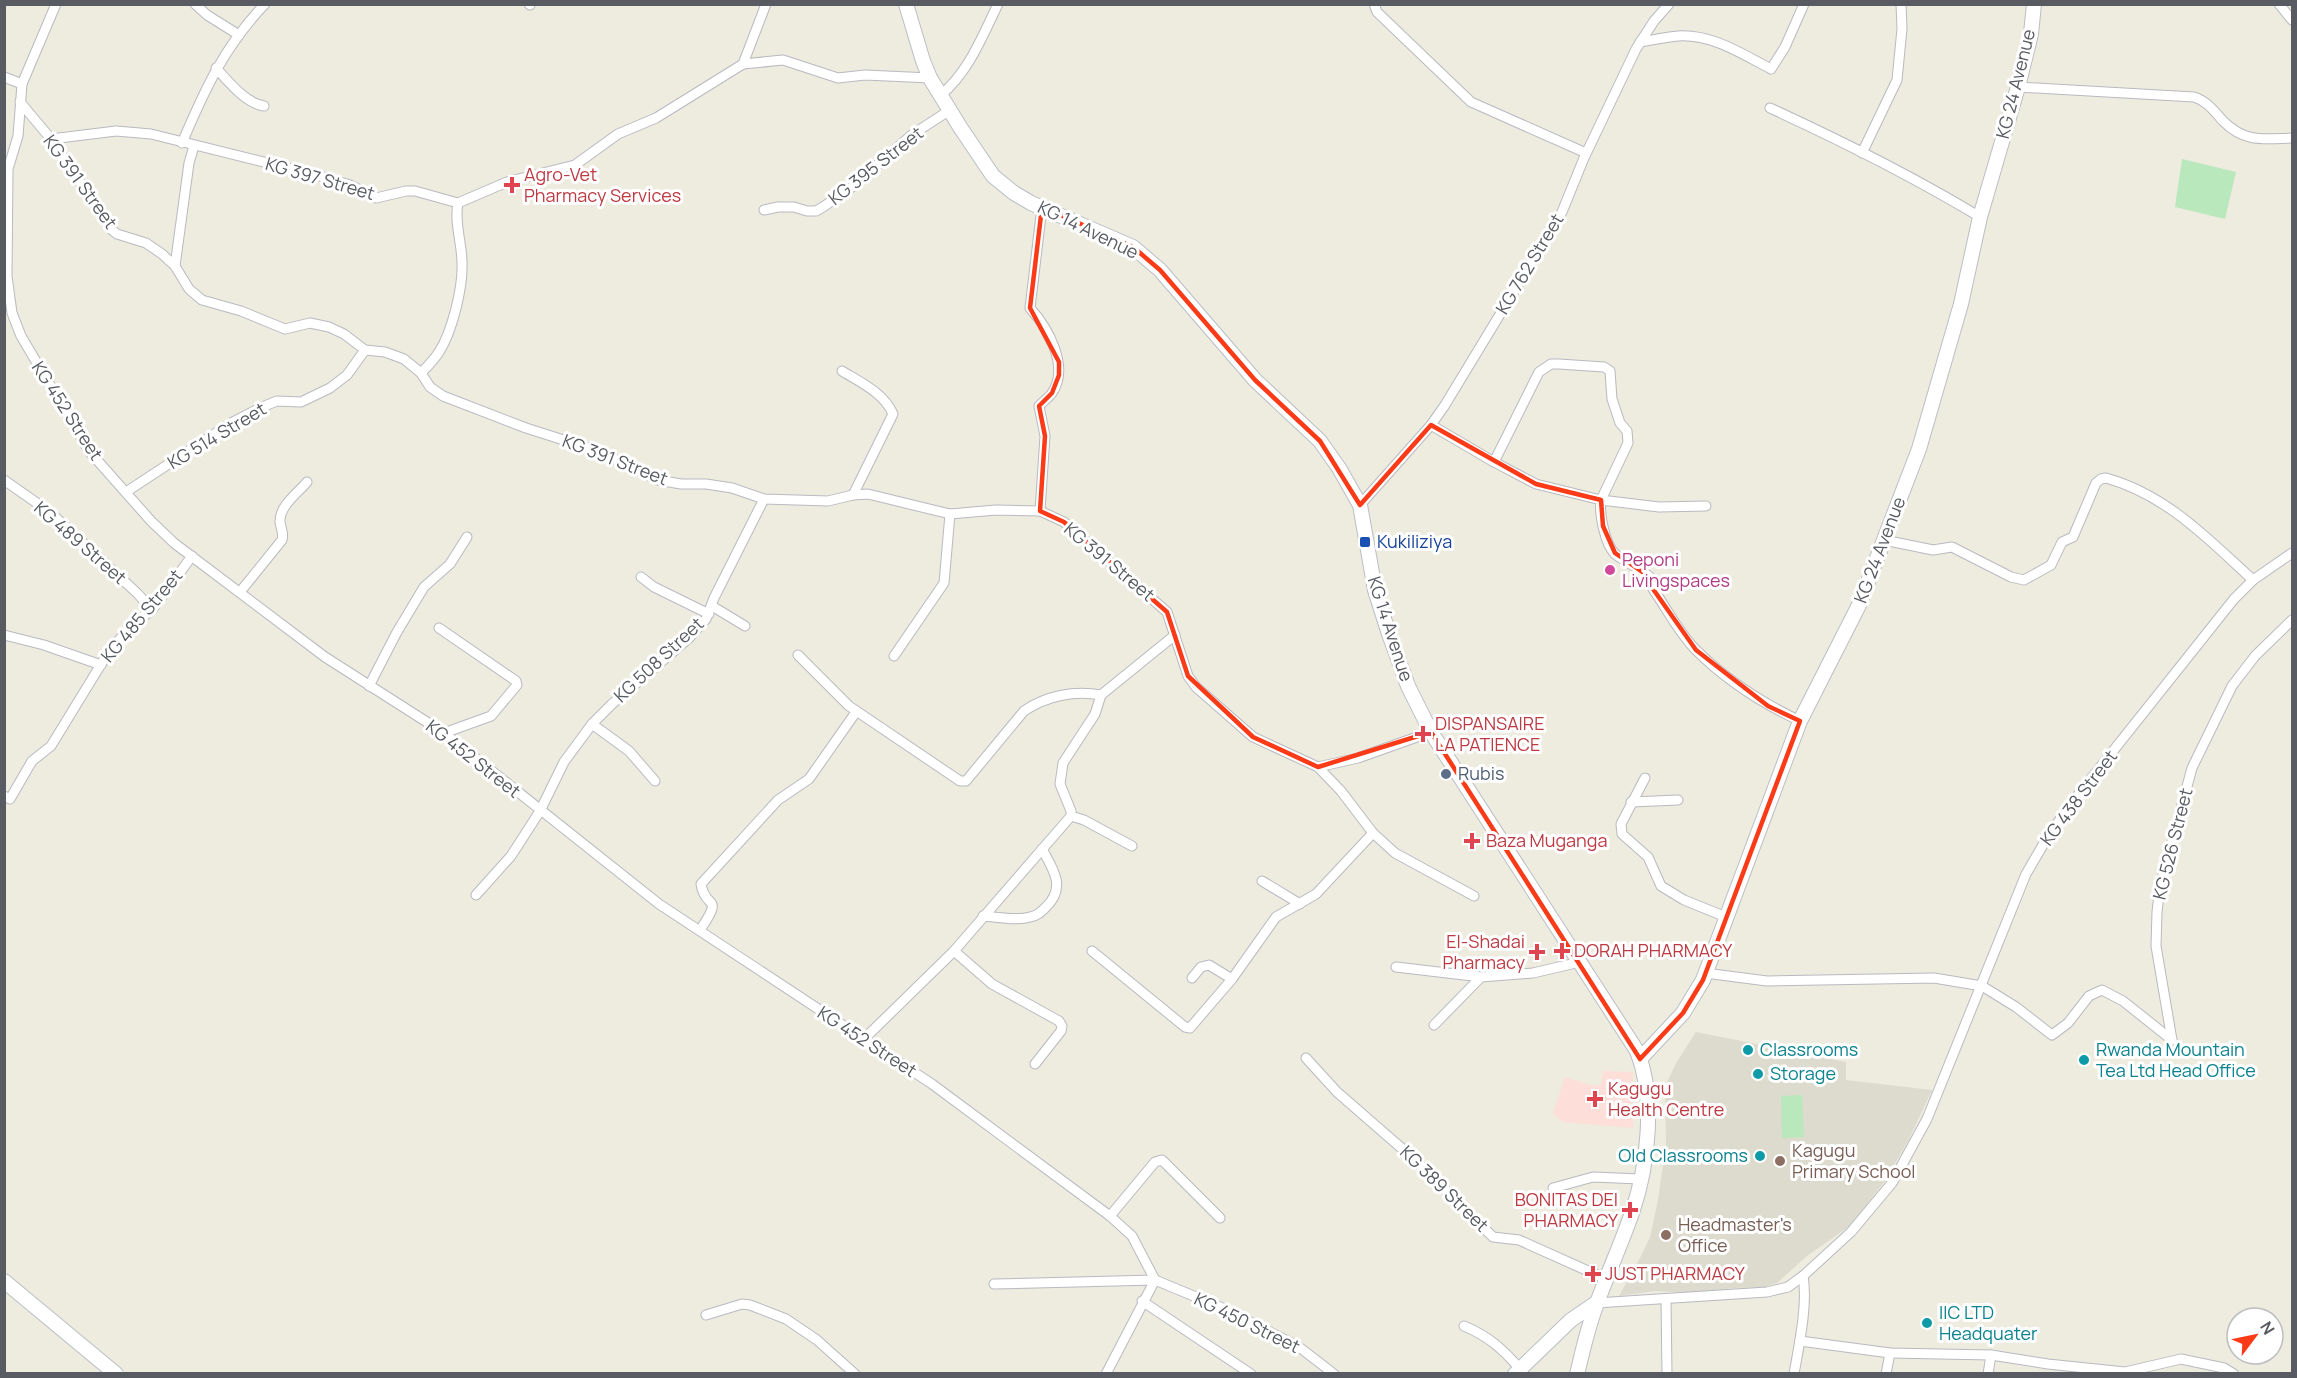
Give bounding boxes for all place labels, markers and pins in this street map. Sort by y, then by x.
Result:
place label: Agro-Vet Pharmacy Services [524,162,681,207]
marker: Agro-Vet Pharmacy Services [505,178,519,192]
place label: Kukiliziya [1377,529,1452,553]
marker: Kukiliziya [1358,535,1372,549]
place label: Peponi Livingspaces [1622,547,1730,592]
marker: Peponi Livingspaces [1603,563,1617,577]
place label: DISPANSAIRE LA PATIENCE [1435,711,1544,756]
marker: DISPANSAIRE LA PATIENCE [1416,727,1430,741]
place label: Rubis [1458,761,1504,785]
marker: Rubis [1439,767,1453,781]
place label: Baza Muganga [1486,828,1607,852]
marker: Baza Muganga [1463,832,1481,850]
place label: El-Shadai Pharmacy [1443,929,1525,974]
place label: DORAH PHARMACY [1574,938,1733,962]
marker: DORAH PHARMACY [1555,944,1569,958]
marker: El-Shadai Pharmacy [1530,945,1544,959]
place label: Classrooms [1760,1037,1858,1061]
place label: Rwanda Mountain Tea Ltd Head Office [2096,1037,2256,1082]
marker: Classrooms [1741,1043,1755,1057]
marker: Rwanda Mountain Tea Ltd Head Office [2077,1053,2091,1067]
place label: Storage [1770,1061,1836,1085]
marker: Storage [1751,1067,1765,1081]
place label: Kagugu Health Centre [1608,1076,1724,1121]
marker: Kagugu Health Centre [1586,1090,1604,1108]
place label: Kagugu Primary School [1792,1138,1916,1183]
place label: Old Classrooms [1618,1143,1748,1167]
marker: Old Classrooms [1753,1149,1767,1163]
marker: Kagugu Primary School [1773,1154,1787,1168]
place label: BONITAS DEI PHARMACY [1515,1187,1619,1232]
marker: BONITAS DEI PHARMACY [1623,1203,1637,1217]
place label: Headmaster's Office [1678,1212,1792,1257]
marker: Headmaster's Office [1659,1228,1673,1242]
place label: JUST PHARMACY [1605,1261,1746,1285]
marker: JUST PHARMACY [1586,1267,1600,1281]
place label: IIC LTD Headquater [1939,1300,2038,1345]
marker: IIC LTD Headquater [1920,1316,1934,1330]

